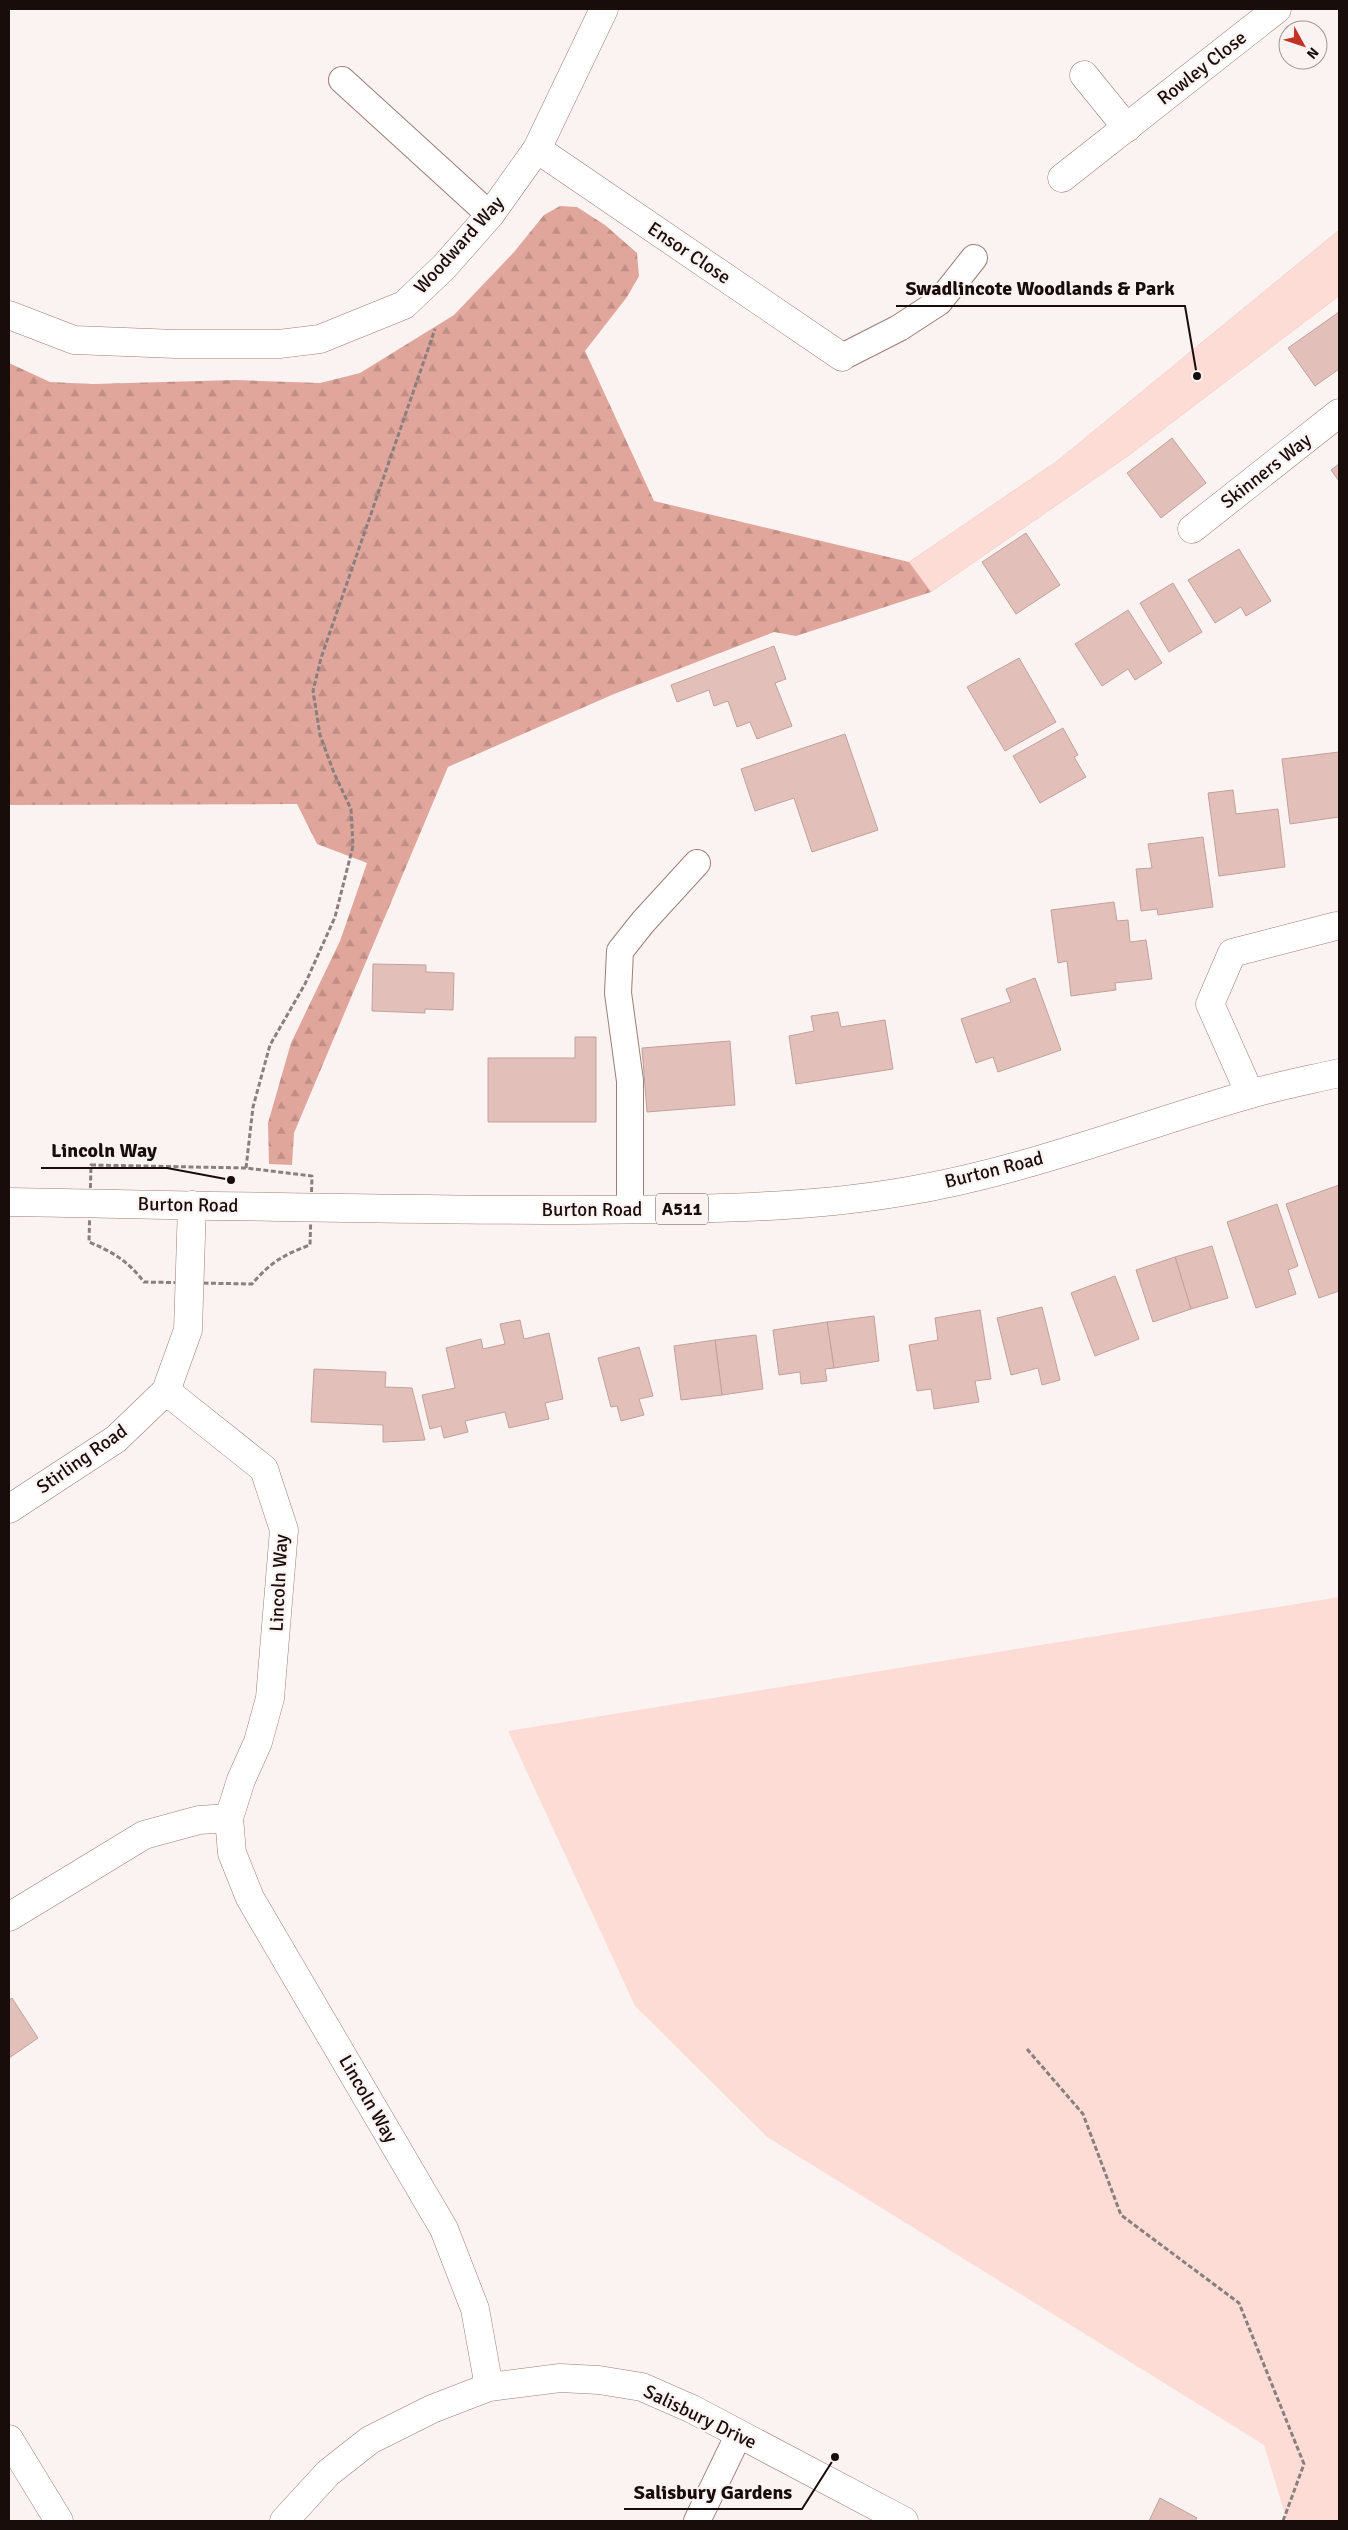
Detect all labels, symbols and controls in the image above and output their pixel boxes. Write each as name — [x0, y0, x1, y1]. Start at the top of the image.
north arrow — [1278, 20, 1328, 70]
street label: Rowley Close — [1153, 26, 1251, 110]
text: N — [1303, 44, 1322, 62]
street label: Woodward Way — [409, 191, 509, 299]
street label: Ensor Close — [643, 216, 735, 290]
callout: Swadlincote Woodlands & Park — [896, 271, 1185, 306]
text: Swadlincote Woodlands & Park — [905, 276, 1175, 301]
street label: Skinners Way — [1216, 428, 1316, 514]
callout: Lincoln Way — [41, 1133, 167, 1168]
text: Lincoln Way — [51, 1138, 157, 1163]
street label: Burton Road — [942, 1146, 1046, 1194]
street label: Burton Road — [137, 1192, 239, 1218]
road number: A511 — [656, 1194, 708, 1224]
street label: Burton Road — [542, 1198, 642, 1222]
street label: Stirling Road — [32, 1419, 132, 1499]
street label: Lincoln Way — [264, 1533, 294, 1632]
street label: Lincoln Way — [333, 2051, 403, 2147]
street label: Salisbury Drive — [640, 2379, 760, 2455]
callout: Salisbury Gardens — [624, 2474, 802, 2509]
text: Salisbury Gardens — [634, 2480, 792, 2505]

